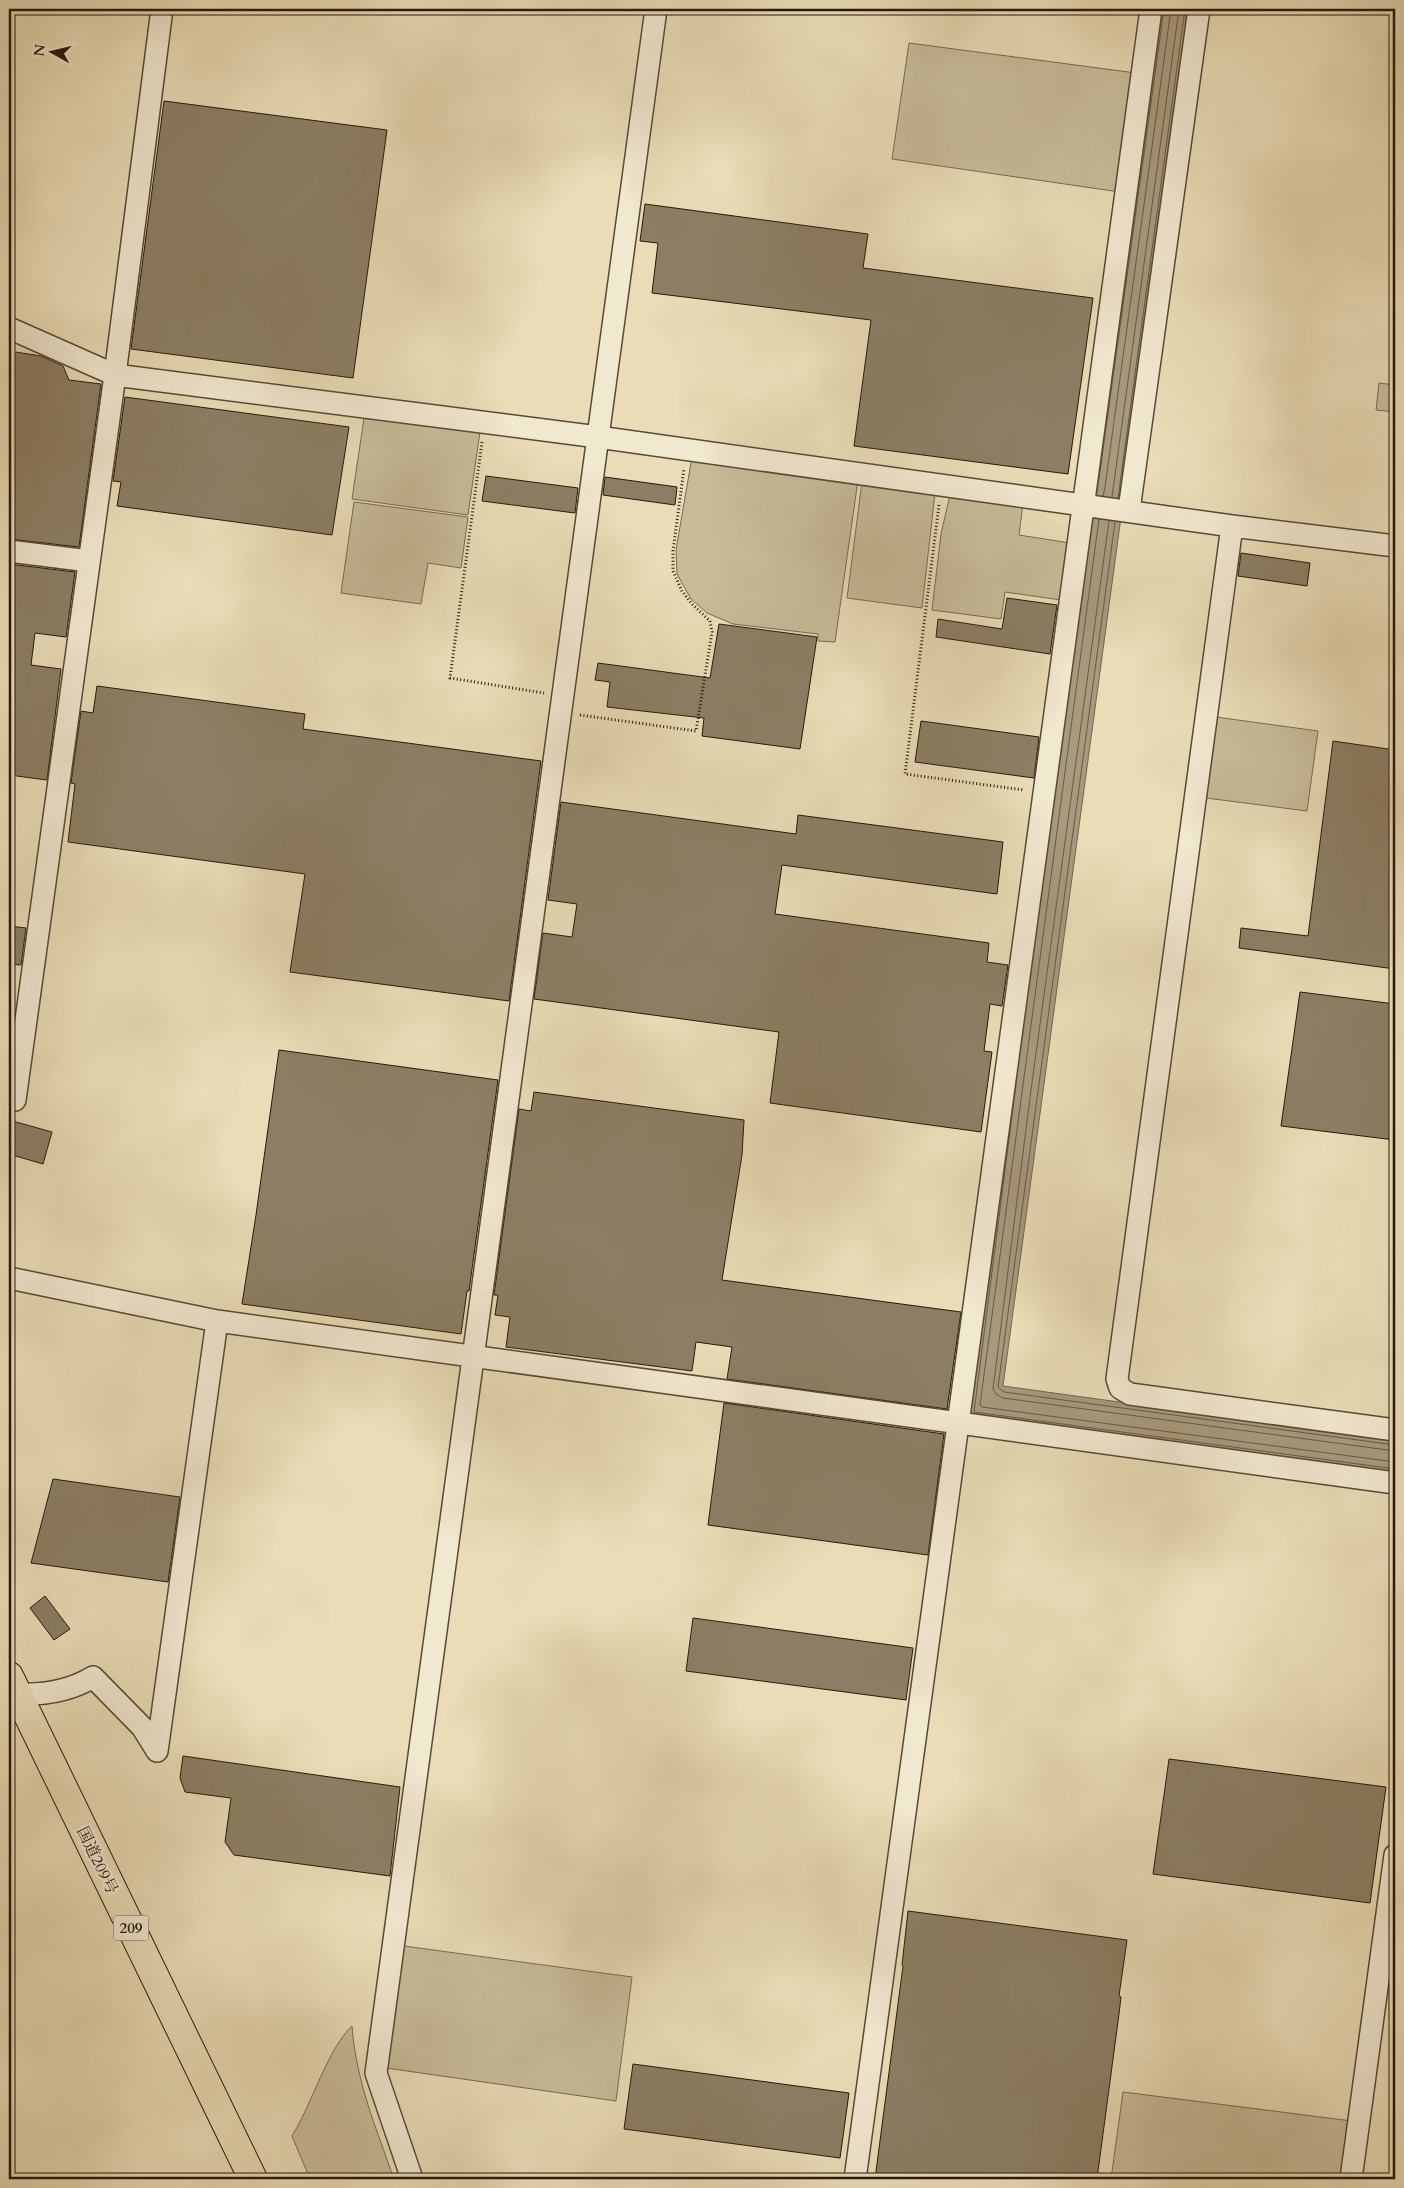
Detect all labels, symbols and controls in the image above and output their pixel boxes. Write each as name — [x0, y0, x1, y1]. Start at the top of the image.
north arrow — [28, 28, 78, 78]
text: N — [29, 43, 50, 58]
street label: 国道209号 — [71, 1823, 123, 1898]
road number: 209 — [114, 1916, 148, 1940]

